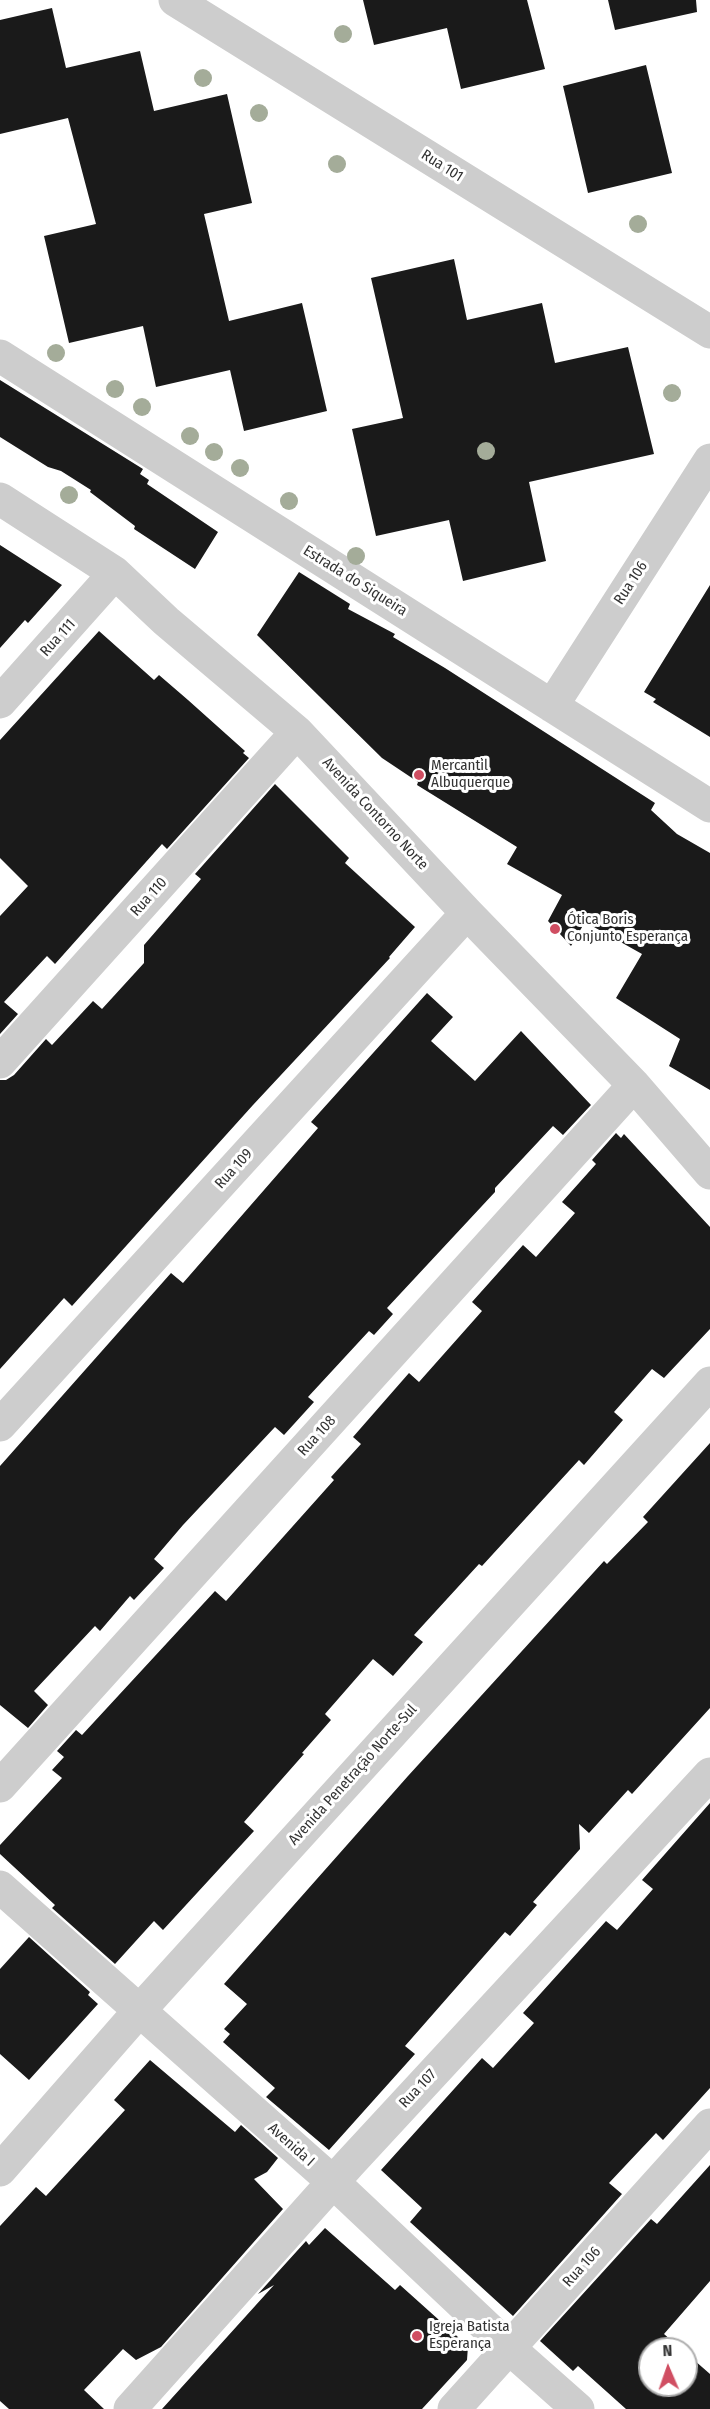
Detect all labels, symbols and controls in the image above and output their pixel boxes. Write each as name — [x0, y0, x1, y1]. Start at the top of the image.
street label: Rua 101 — [418, 146, 466, 186]
street label: Estrada do Siqueira — [300, 542, 410, 620]
street label: Rua 106 — [610, 558, 652, 608]
street label: Rua 111 — [37, 616, 79, 660]
street label: Avenida Contorno Norte — [318, 754, 432, 874]
place label: Mercantil Albuquerque — [431, 757, 510, 792]
marker: Mercantil Albuquerque — [412, 768, 426, 782]
street label: Rua 110 — [127, 874, 171, 920]
place label: Ótica Boris Conjunto Esperança — [567, 911, 688, 946]
marker: Ótica Boris Conjunto Esperança — [548, 922, 562, 936]
street label: Rua 109 — [211, 1145, 257, 1193]
street label: Rua 108 — [294, 1412, 340, 1460]
street label: Avenida Penetração Norte-Sul — [285, 1701, 421, 1849]
street label: Rua 107 — [396, 2066, 440, 2112]
street label: Avenida I — [264, 2119, 318, 2171]
street label: Rua 106 — [559, 2243, 605, 2291]
place label: Igreja Batista Esperança — [429, 2318, 510, 2353]
marker: Igreja Batista Esperança — [410, 2329, 424, 2343]
north arrow — [638, 2337, 698, 2397]
text: N — [662, 2341, 673, 2360]

